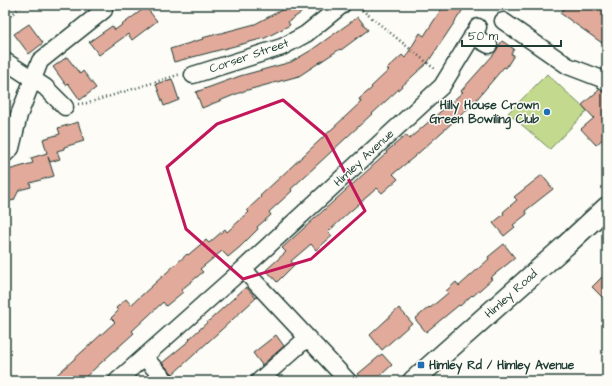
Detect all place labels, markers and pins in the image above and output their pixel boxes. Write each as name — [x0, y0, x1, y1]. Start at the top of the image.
place label: Hilly House Crown Green Bowiling Club — [430, 97, 539, 130]
marker: Hilly House Crown Green Bowiling Club — [542, 107, 552, 117]
place label: Himley Rd / Himley Avenue — [429, 357, 575, 375]
marker: Himley Rd / Himley Avenue — [416, 360, 426, 370]

